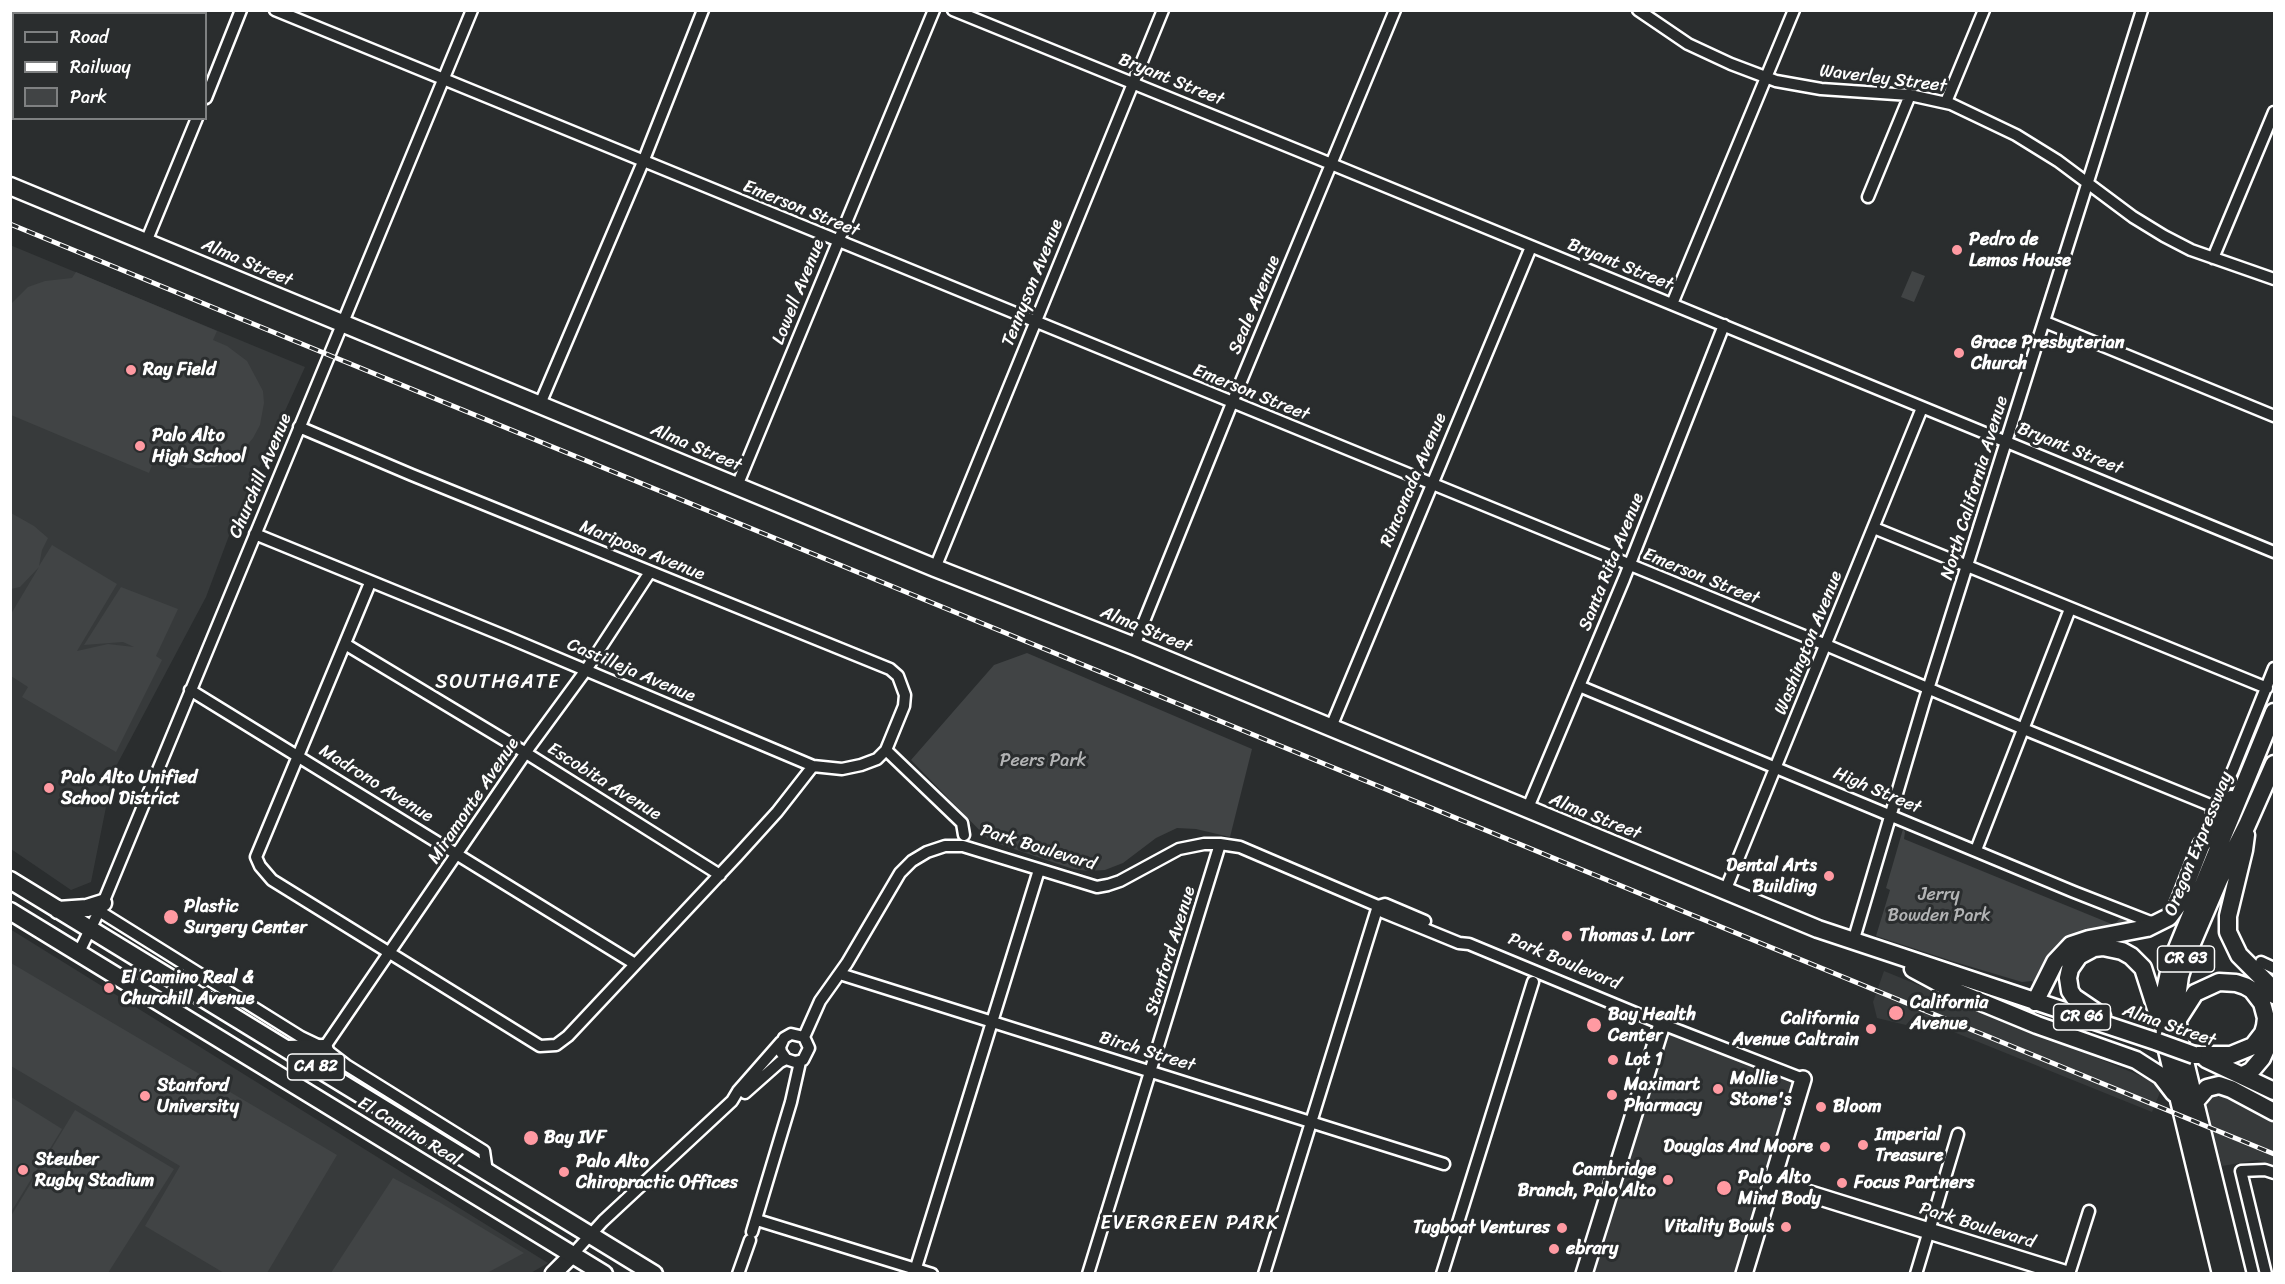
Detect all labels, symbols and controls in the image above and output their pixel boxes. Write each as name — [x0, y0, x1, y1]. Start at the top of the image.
legend — [12, 12, 207, 120]
text: Road — [70, 21, 109, 53]
street label: Bryant Street — [1115, 49, 1227, 111]
text: Railway — [70, 51, 131, 83]
street label: Waverley Street — [1818, 60, 1948, 98]
text: Park — [70, 81, 107, 113]
street label: Emerson Street — [740, 176, 862, 242]
street label: Tennyson Avenue — [998, 216, 1068, 350]
place label: Pedro de Lemos House — [1969, 229, 2071, 272]
street label: Alma Street — [198, 234, 296, 292]
street label: Bryant Street — [1564, 234, 1676, 296]
street label: Lowell Avenue — [768, 236, 830, 348]
marker: Pedro de Lemos House — [1950, 243, 1964, 257]
street label: Seale Avenue — [1224, 252, 1286, 358]
place label: Grace Presbyterian Church — [1971, 332, 2125, 374]
marker: Grace Presbyterian Church — [1952, 346, 1966, 360]
place label: Ray Field — [143, 359, 216, 381]
street label: Emerson Street — [1190, 360, 1312, 426]
marker: Ray Field — [124, 363, 138, 377]
street label: North California Avenue — [1937, 393, 2013, 583]
street label: Churchill Avenue — [225, 410, 297, 542]
street label: Rinconada Avenue — [1376, 410, 1452, 550]
street label: Bryant Street — [2014, 418, 2126, 480]
street label: Alma Street — [647, 419, 745, 477]
place label: Palo Alto High School — [152, 425, 246, 468]
marker: Palo Alto High School — [133, 439, 147, 453]
street label: Santa Rita Avenue — [1575, 490, 1649, 634]
street label: Mariposa Avenue — [576, 516, 708, 586]
street label: Emerson Street — [1640, 544, 1762, 610]
street label: Washington Avenue — [1770, 568, 1848, 718]
street label: Alma Street — [1097, 602, 1195, 658]
street label: Castilleja Avenue — [564, 634, 698, 708]
district label: SOUTHGATE — [436, 671, 560, 695]
street label: Miramonte Avenue — [424, 734, 524, 868]
street label: Escobita Avenue — [543, 738, 665, 826]
street label: Madrono Avenue — [315, 740, 437, 828]
park label: Peers Park — [1000, 750, 1086, 772]
street label: High Street — [1830, 763, 1924, 819]
place label: Palo Alto Unified School District — [61, 767, 197, 810]
street label: Oregon Expressway — [2160, 769, 2238, 919]
marker: Palo Alto Unified School District — [42, 781, 56, 795]
street label: Alma Street — [1546, 789, 1644, 845]
street label: Park Boulevard — [978, 820, 1098, 876]
place label: Dental Arts Building — [1726, 855, 1817, 898]
marker: Dental Arts Building — [1822, 869, 1836, 883]
street label: Stanford Avenue — [1141, 884, 1201, 1018]
park label: Jerry Bowden Park — [1887, 884, 1991, 926]
place label: Plastic Surgery Center — [184, 896, 307, 938]
marker: Plastic Surgery Center — [162, 908, 180, 926]
place label: Thomas J. Lorr — [1579, 925, 1693, 947]
street label: Park Boulevard — [1505, 929, 1623, 995]
marker: Thomas J. Lorr — [1560, 929, 1574, 943]
road number: CR G3 — [2158, 946, 2214, 972]
place label: El Camino Real & Churchill Avenue — [121, 967, 254, 1010]
marker: El Camino Real & Churchill Avenue — [102, 981, 116, 995]
place label: California Avenue — [1910, 992, 1988, 1034]
street label: Alma Street — [2120, 1000, 2218, 1052]
place label: Bay Health Center — [1608, 1004, 1696, 1046]
marker: California Avenue — [1887, 1004, 1905, 1022]
road number: CR G6 — [2054, 1004, 2110, 1030]
place label: California Avenue Caltrain — [1733, 1008, 1859, 1050]
marker: Bay Health Center — [1585, 1016, 1603, 1034]
marker: California Avenue Caltrain — [1864, 1022, 1878, 1036]
street label: Birch Street — [1096, 1027, 1198, 1077]
place label: Lot 1 — [1625, 1049, 1663, 1071]
marker: Lot 1 — [1606, 1053, 1620, 1067]
road number: CA 82 — [288, 1054, 344, 1080]
place label: Mollie Stone's — [1730, 1068, 1791, 1110]
place label: Maximart Pharmacy — [1624, 1074, 1702, 1116]
place label: Stanford University — [157, 1075, 239, 1118]
marker: Mollie Stone's — [1711, 1082, 1725, 1096]
marker: Maximart Pharmacy — [1605, 1088, 1619, 1102]
marker: Stanford University — [138, 1089, 152, 1103]
street label: El Camino Real — [354, 1093, 464, 1171]
place label: Bloom — [1833, 1096, 1882, 1118]
marker: Bloom — [1814, 1100, 1828, 1114]
place label: Imperial Treasure — [1875, 1124, 1944, 1166]
place label: Bay IVF — [544, 1127, 606, 1149]
marker: Bay IVF — [522, 1129, 540, 1147]
place label: Douglas And Moore — [1663, 1136, 1813, 1158]
marker: Imperial Treasure — [1856, 1138, 1870, 1152]
marker: Douglas And Moore — [1818, 1140, 1832, 1154]
place label: Steuber Rugby Stadium — [35, 1149, 154, 1192]
place label: Palo Alto Chiropractic Offices — [576, 1151, 738, 1194]
place label: Cambridge Branch, Palo Alto — [1518, 1159, 1656, 1202]
marker: Steuber Rugby Stadium — [16, 1163, 30, 1177]
marker: Palo Alto Chiropractic Offices — [557, 1165, 571, 1179]
place label: Palo Alto Mind Body — [1738, 1167, 1821, 1210]
place label: Focus Partners — [1854, 1172, 1974, 1194]
marker: Cambridge Branch, Palo Alto — [1661, 1173, 1675, 1187]
marker: Focus Partners — [1835, 1176, 1849, 1190]
marker: Palo Alto Mind Body — [1715, 1179, 1733, 1197]
street label: Park Boulevard — [1917, 1198, 2037, 1254]
district label: EVERGREEN PARK — [1100, 1212, 1280, 1236]
place label: Vitality Bowls — [1665, 1216, 1774, 1238]
place label: Tugboat Ventures — [1413, 1217, 1550, 1239]
marker: Vitality Bowls — [1779, 1220, 1793, 1234]
marker: Tugboat Ventures — [1555, 1221, 1569, 1235]
place label: ebrary — [1566, 1238, 1618, 1260]
marker: ebrary — [1547, 1242, 1561, 1256]

